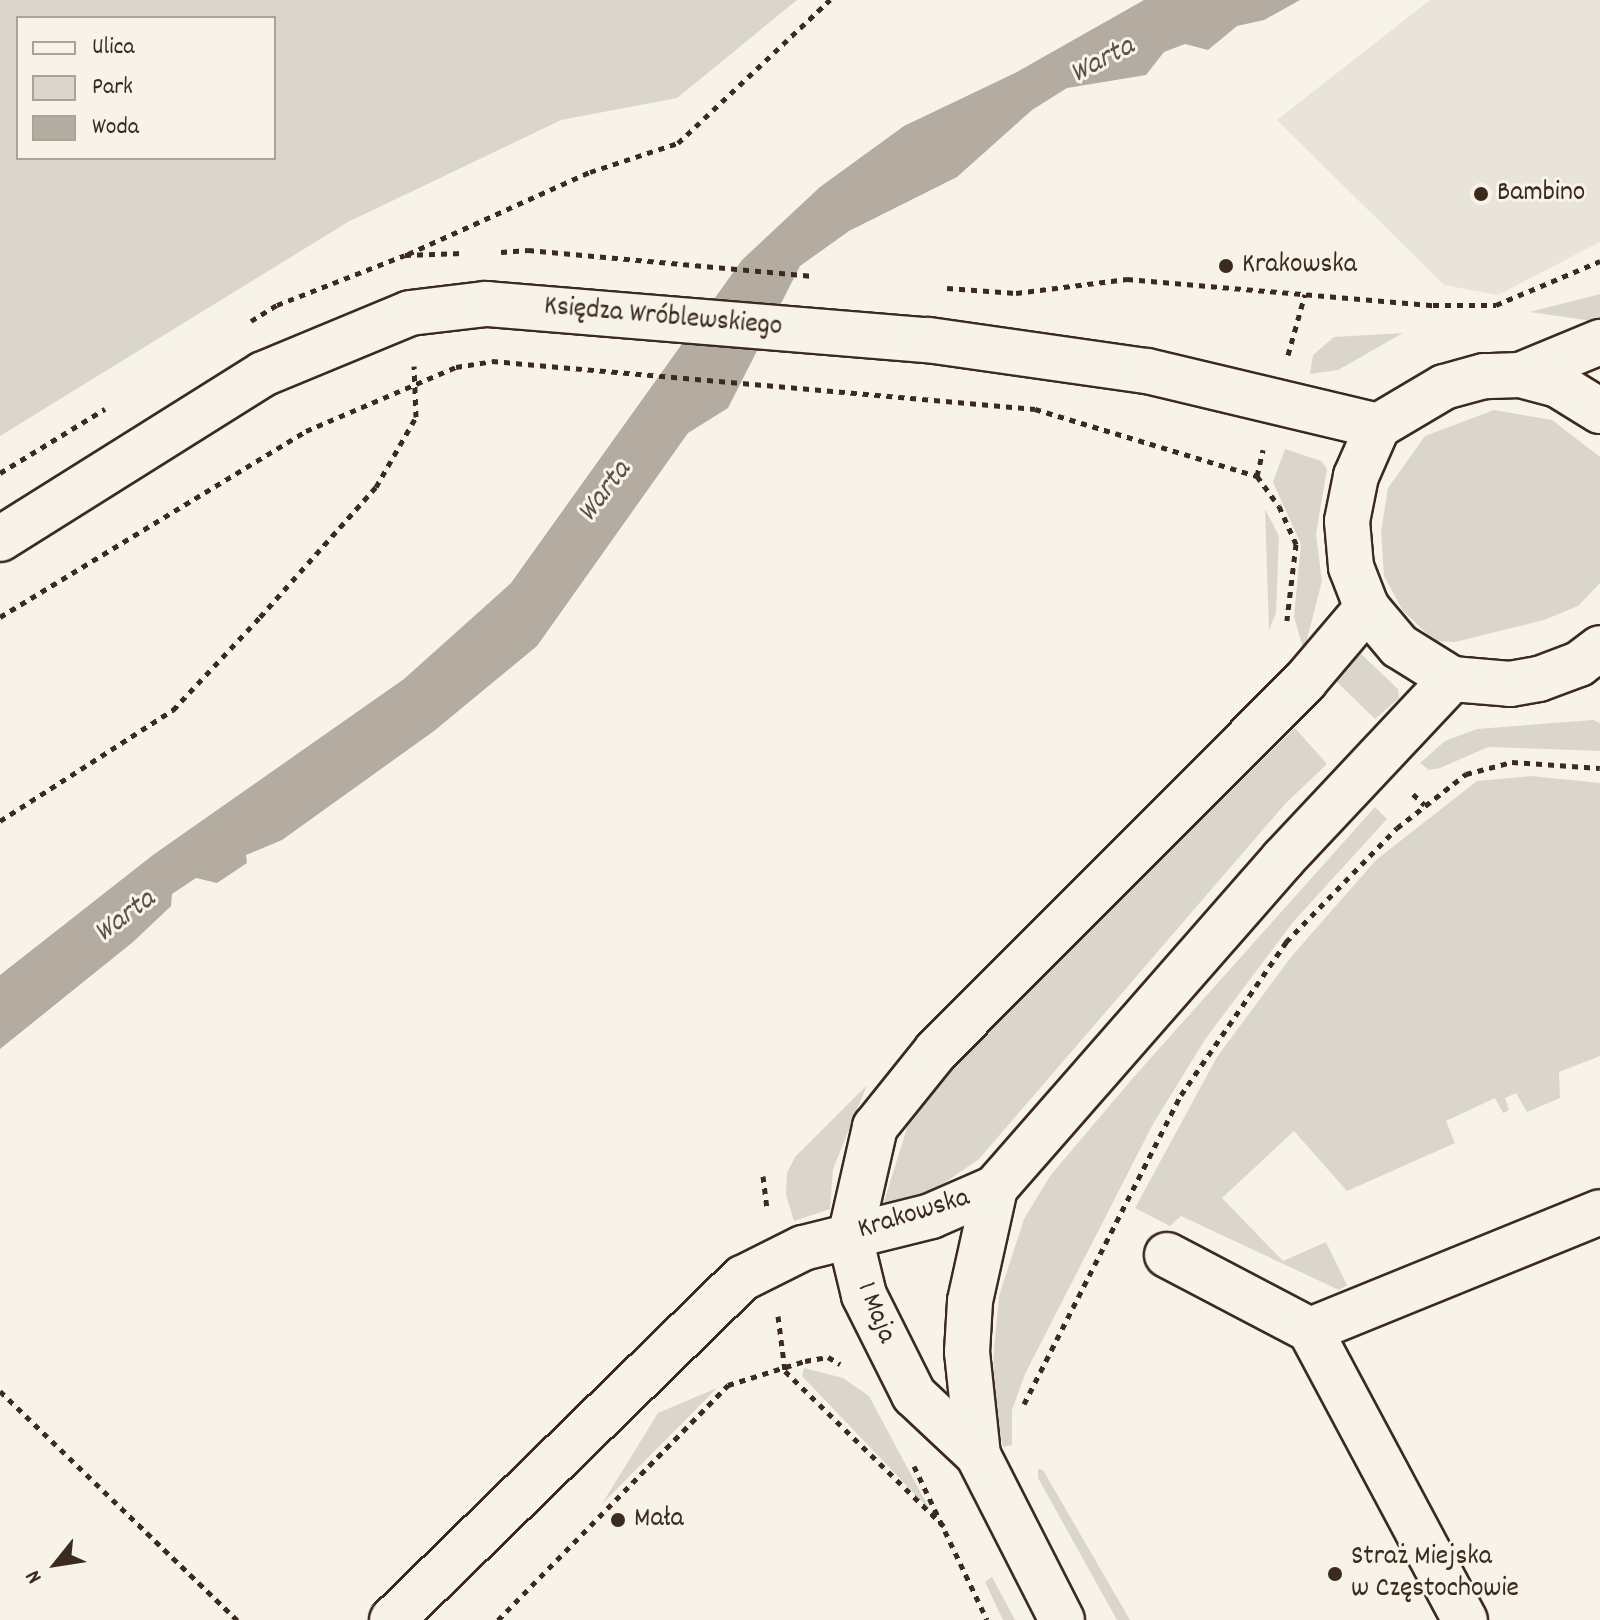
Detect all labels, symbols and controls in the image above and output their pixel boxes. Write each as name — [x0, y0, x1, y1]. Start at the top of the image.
legend — [16, 16, 276, 160]
water label: Warta — [1065, 30, 1141, 94]
text: Ulica — [92, 31, 135, 65]
text: Park — [92, 71, 133, 105]
text: Woda — [92, 111, 139, 145]
place label: Bambino — [1497, 177, 1585, 211]
marker: Bambino — [1472, 185, 1490, 203]
place label: Krakowska — [1242, 249, 1357, 283]
marker: Krakowska — [1217, 257, 1235, 275]
street label: Księdza Wróblewskiego — [543, 291, 783, 345]
water label: Warta — [571, 455, 641, 531]
water label: Warta — [88, 883, 164, 953]
street label: Krakowska — [854, 1182, 974, 1248]
street label: 1 Maja — [848, 1278, 902, 1348]
place label: Mała — [634, 1503, 684, 1537]
marker: Mała — [609, 1511, 627, 1529]
north arrow — [16, 1524, 96, 1604]
place label: Straż Miejska w Częstochowie — [1351, 1541, 1519, 1607]
text: N — [19, 1564, 51, 1589]
marker: Straż Miejska w Częstochowie — [1326, 1565, 1344, 1583]

